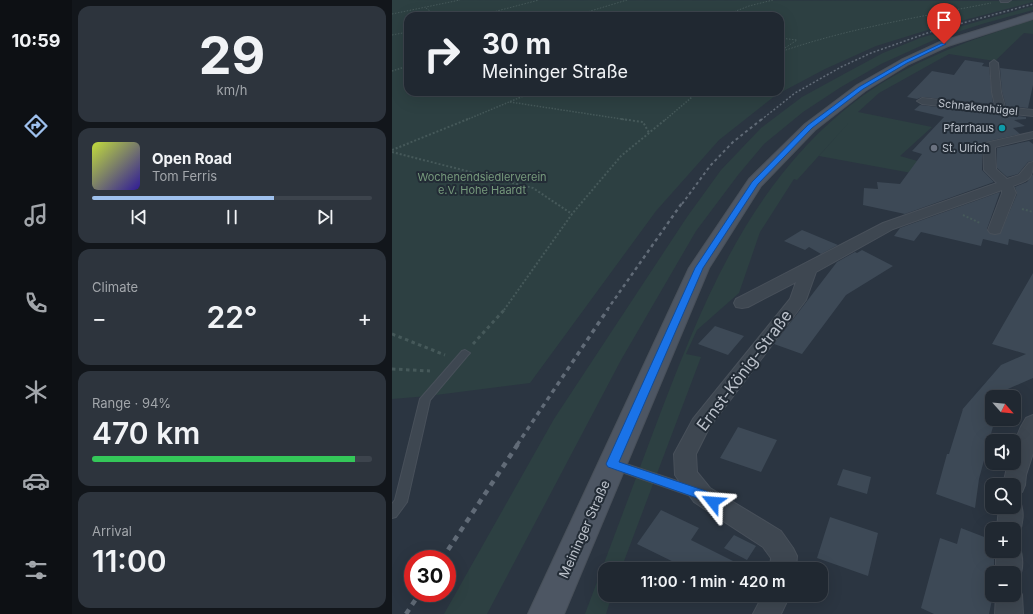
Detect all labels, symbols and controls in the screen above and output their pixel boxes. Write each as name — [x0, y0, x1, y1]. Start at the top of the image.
pin — [927, 3, 961, 44]
icon: arrive — [933, 9, 955, 31]
text: 29 — [199, 24, 265, 87]
text: 30 m — [482, 27, 551, 61]
icon: right — [416, 28, 468, 80]
text: 10:59 — [11, 30, 61, 51]
text: Meininger Straße — [482, 61, 628, 82]
text: km/h — [217, 82, 247, 98]
street label: Schnakenhügel — [937, 96, 1019, 118]
icon: directions — [22, 112, 50, 140]
place label: Pfarrhaus — [943, 121, 994, 135]
marker: Pfarrhaus — [997, 123, 1007, 133]
place label: St. Ulrich — [942, 141, 990, 155]
marker: St. Ulrich — [929, 143, 939, 153]
text: Open Road — [152, 149, 232, 168]
text: Tom Ferris — [152, 168, 217, 184]
park label: Wochenendsiedlerverein e.V. Hohe Haardt — [417, 170, 547, 197]
icon: music — [22, 201, 50, 229]
icon: previous — [128, 206, 150, 228]
icon: pause — [221, 206, 243, 228]
icon: next — [314, 206, 336, 228]
text: Climate — [92, 279, 138, 295]
icon: phone — [22, 289, 50, 317]
text: 22° — [206, 299, 258, 335]
text: − — [92, 305, 107, 331]
text: + — [357, 305, 372, 331]
street label: Ernst-König-Straße — [692, 306, 796, 434]
icon: climate — [22, 378, 50, 406]
north arrow — [985, 390, 1021, 426]
map controls — [985, 390, 1021, 602]
text: Range · 94% — [92, 395, 171, 411]
text: 470 km — [92, 415, 200, 451]
button: sound — [985, 434, 1021, 470]
icon: car — [22, 467, 50, 495]
street label: Meininger Straße — [555, 478, 613, 580]
button: search — [985, 478, 1021, 514]
position arrow — [692, 481, 734, 523]
button: + — [985, 522, 1021, 558]
text: Arrival — [92, 523, 132, 539]
text: 11:00 — [92, 543, 167, 579]
speed limit sign: 30 — [404, 550, 456, 602]
icon: filters — [22, 556, 50, 584]
button: − — [985, 566, 1021, 602]
text: 11:00 · 1 min · 420 m — [640, 572, 786, 591]

